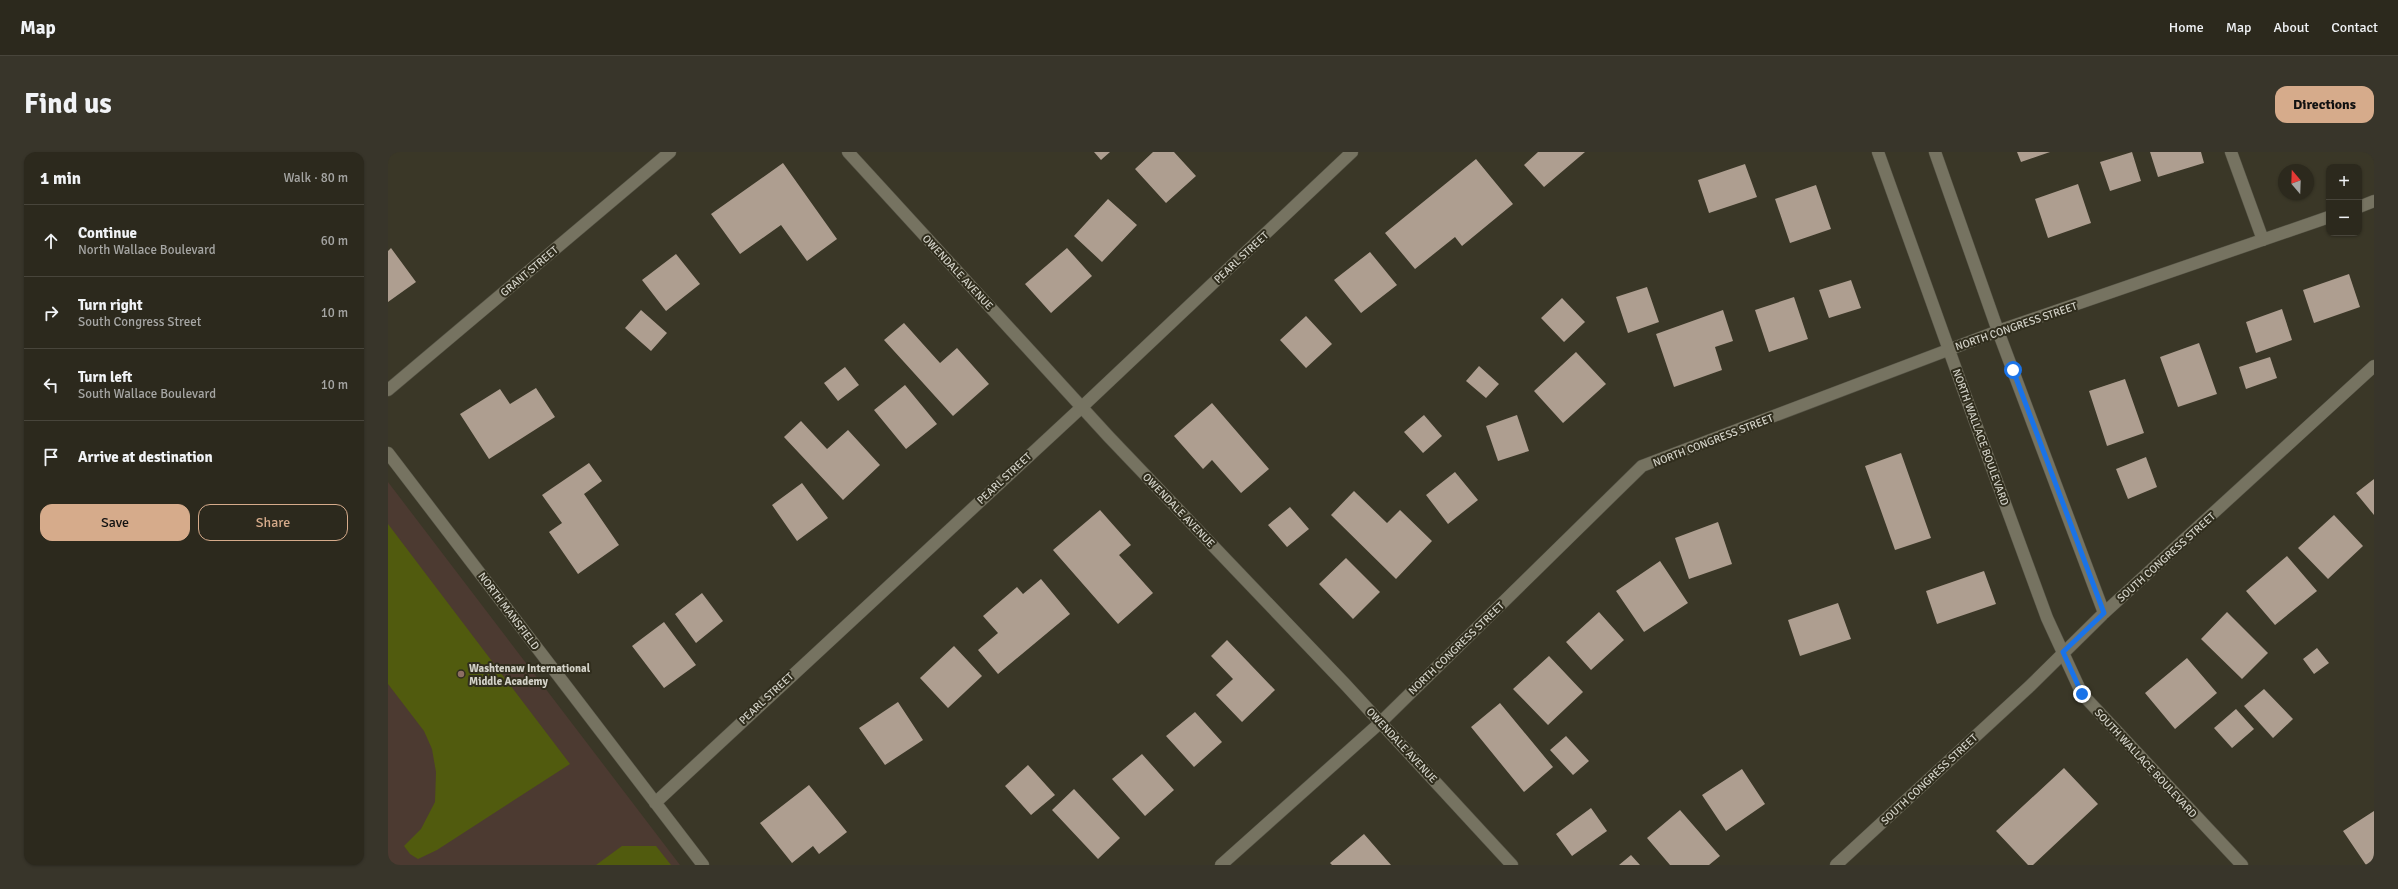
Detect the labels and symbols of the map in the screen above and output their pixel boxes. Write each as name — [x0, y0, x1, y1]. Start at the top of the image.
north arrow — [2278, 164, 2314, 200]
street label: PEARL STREET — [1211, 228, 1272, 286]
street label: OWENDALE AVENUE — [919, 232, 996, 313]
street label: GRANT STREET — [498, 243, 561, 299]
street label: NORTH CONGRESS STREET — [1954, 299, 2079, 353]
route start — [2004, 361, 2022, 379]
street label: NORTH WALLACE BOULEVARD — [1950, 367, 2011, 507]
street label: NORTH CONGRESS STREET — [1651, 411, 1776, 469]
street label: PEARL STREET — [974, 449, 1035, 507]
street label: OWENDALE AVENUE — [1140, 471, 1217, 550]
street label: SOUTH CONGRESS STREET — [2115, 510, 2218, 605]
street label: NORTH MANSFIELD — [475, 570, 542, 653]
street label: NORTH CONGRESS STREET — [1406, 599, 1507, 697]
place label: Washtenaw International Middle Academy — [469, 662, 591, 688]
marker: Washtenaw International Middle Academy — [456, 669, 466, 679]
street label: PEARL STREET — [736, 669, 797, 727]
route end — [2073, 685, 2091, 703]
street label: OWENDALE AVENUE — [1363, 705, 1440, 786]
street label: SOUTH WALLACE BOULEVARD — [2092, 706, 2200, 820]
street label: SOUTH CONGRESS STREET — [1878, 731, 1981, 828]

